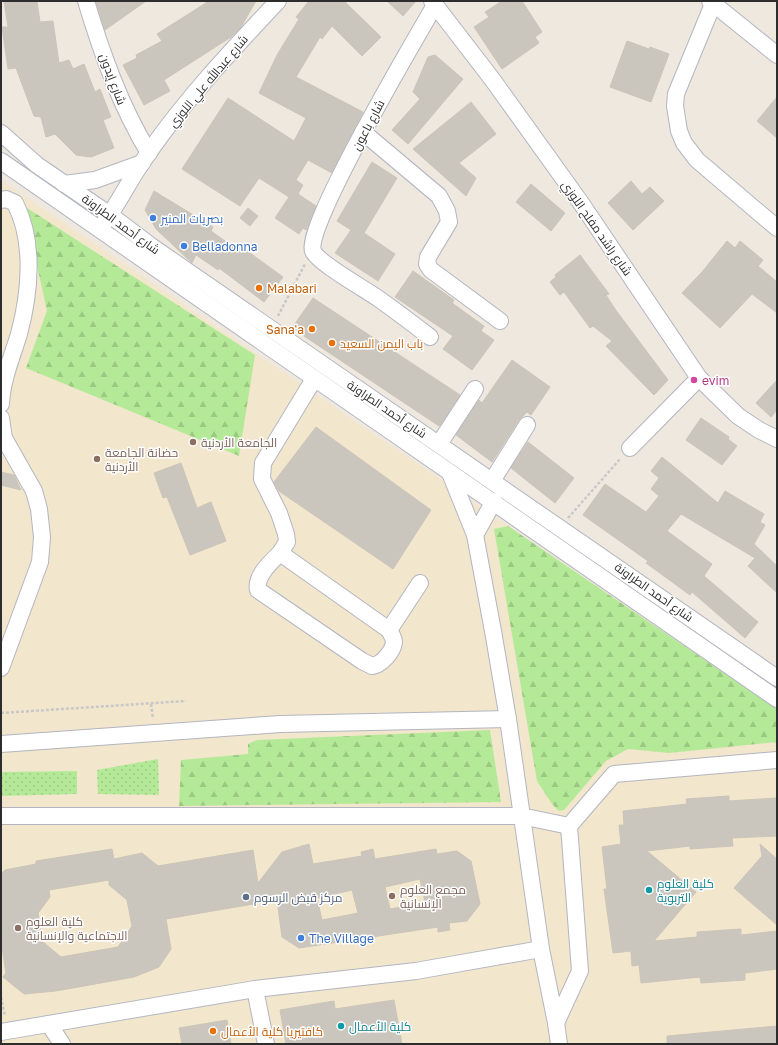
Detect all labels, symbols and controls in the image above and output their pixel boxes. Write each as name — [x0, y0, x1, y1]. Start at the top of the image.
street label: شارع عبدالله علي اللوزي — [165, 32, 253, 132]
street label: شارع إيدون — [95, 51, 130, 107]
street label: شارع باعون — [348, 97, 388, 153]
street label: شارع راشد مفلح اللوزي — [556, 178, 635, 280]
street label: شارع أحمد الطراونة — [79, 191, 163, 258]
place label: بصريات المنير — [160, 211, 223, 226]
marker: بصريات المنير — [148, 213, 158, 223]
place label: Belladonna — [192, 239, 258, 254]
marker: Belladonna — [179, 241, 189, 251]
place label: Malabari — [267, 281, 317, 296]
marker: Malabari — [254, 283, 264, 293]
place label: Sana'a — [266, 322, 304, 337]
marker: Sana'a — [307, 324, 317, 334]
place label: باب اليمن السعيد — [340, 336, 423, 351]
marker: باب اليمن السعيد — [327, 338, 337, 348]
place label: evim — [702, 373, 729, 388]
marker: evim — [689, 375, 699, 385]
street label: شارع أحمد الطراونة — [344, 377, 430, 442]
place label: الجامعة الأردنية — [201, 435, 277, 450]
marker: الجامعة الأردنية — [188, 437, 198, 447]
place label: حضانة الجامعة الأردنية — [105, 445, 178, 474]
marker: حضانة الجامعة الأردنية — [92, 454, 102, 464]
street label: شارع أحمد الطراونة — [611, 559, 696, 626]
place label: كلية العلوم التربوية — [657, 876, 714, 905]
place label: مجمع العلوم الإنسانية — [400, 882, 466, 911]
marker: كلية العلوم التربوية — [644, 885, 654, 895]
place label: مركز قبض الرسوم — [254, 890, 342, 906]
marker: مجمع العلوم الإنسانية — [387, 891, 397, 901]
marker: مركز قبض الرسوم — [241, 892, 251, 902]
place label: كلية العلوم الاجتماعية والإنسانية — [26, 914, 128, 943]
marker: كلية العلوم الاجتماعية والإنسانية — [13, 923, 23, 933]
place label: The Village — [309, 931, 374, 946]
marker: The Village — [296, 933, 306, 943]
place label: كلية الأعمال — [349, 1019, 411, 1034]
marker: كلية الأعمال — [336, 1021, 346, 1031]
place label: كافتيريا كلية الأعمال — [221, 1024, 323, 1039]
marker: كافتيريا كلية الأعمال — [208, 1026, 218, 1036]

